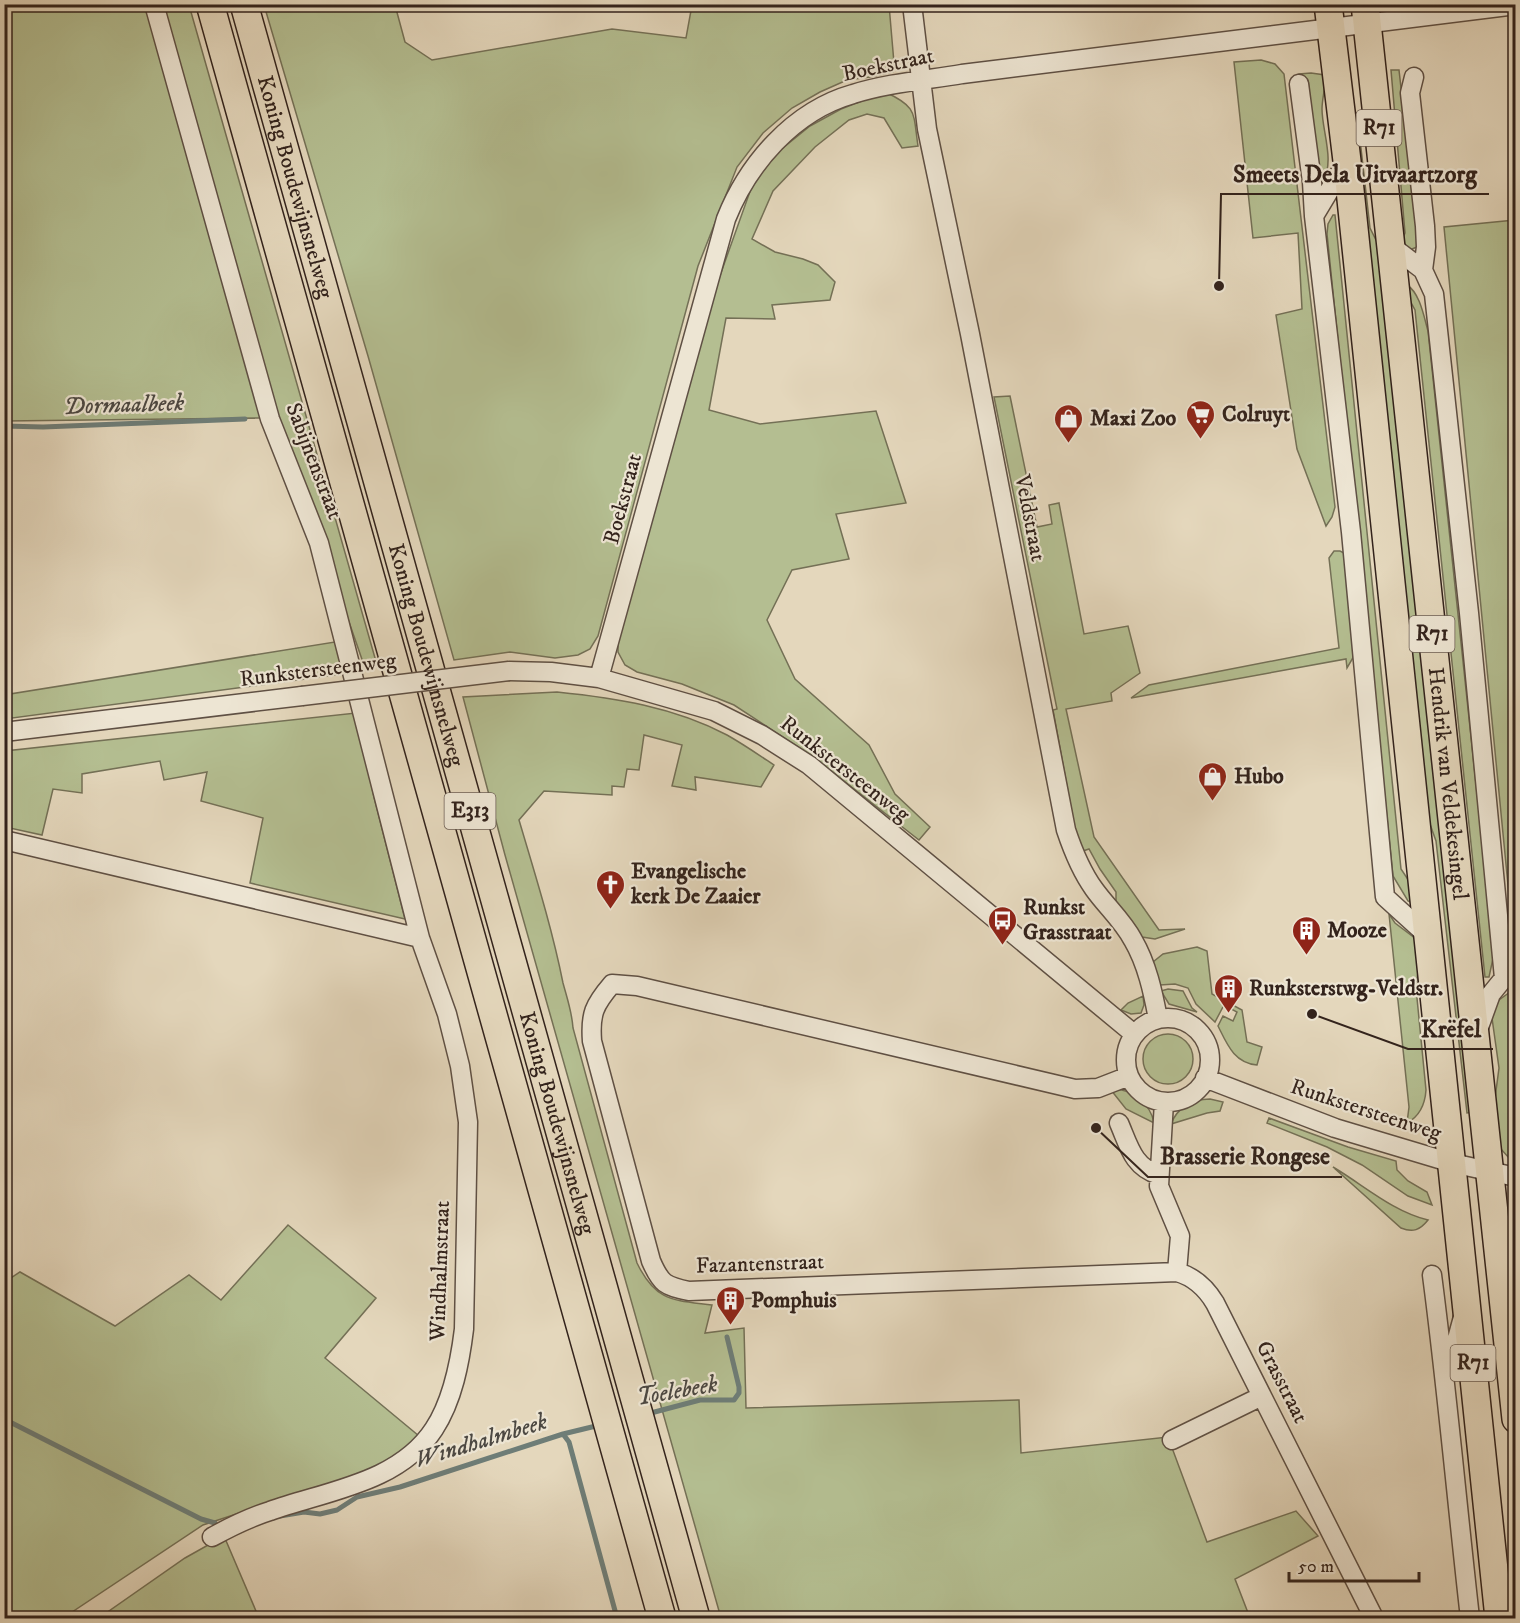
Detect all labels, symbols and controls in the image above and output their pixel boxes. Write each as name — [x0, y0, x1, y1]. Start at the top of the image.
street label: Boekstraat — [840, 42, 936, 88]
street label: Koning Boudewijnsnelweg — [251, 73, 339, 302]
road number: R71 — [1356, 110, 1402, 146]
callout: Smeets Dela Uitvaartzorg — [1221, 152, 1489, 194]
text: Smeets Dela Uitvaartzorg — [1233, 160, 1478, 190]
water label: Dormaalbeek — [63, 388, 185, 422]
supermarket icon: Colruyt — [1185, 398, 1217, 440]
street label: Sabijnenstraat — [279, 399, 349, 523]
place label: Colruyt — [1222, 401, 1290, 428]
shop icon: Maxi Zoo — [1053, 402, 1085, 444]
place label: Maxi Zoo — [1090, 405, 1176, 432]
street label: Boekstraat — [598, 451, 648, 547]
street label: Veldstraat — [1008, 471, 1052, 564]
street label: Koning Boudewijnsnelweg — [382, 541, 470, 770]
road number: R71 — [1410, 616, 1454, 652]
street label: Runkstersteenweg — [238, 647, 398, 693]
street label: Hendrik van Veldekesingel — [1422, 666, 1474, 902]
street label: Runkstersteenweg — [775, 710, 915, 828]
shop icon: Hubo — [1197, 760, 1229, 802]
place label: Hubo — [1234, 763, 1284, 790]
road number: E313 — [444, 793, 496, 829]
place label: Evangelische kerk De Zaaier — [630, 858, 761, 910]
church icon: Evangelische kerk De Zaaier — [594, 868, 626, 910]
place label: Runkst Grasstraat — [1023, 894, 1112, 946]
bus stop icon: Runkst Grasstraat — [986, 904, 1018, 946]
building icon: Mooze — [1290, 914, 1322, 956]
place label: Mooze — [1327, 917, 1387, 944]
building icon: Runksterstwg-Veldstr. — [1212, 972, 1244, 1014]
place label: Runksterstwg-Veldstr. — [1249, 975, 1443, 1002]
callout: Krëfel — [1408, 1007, 1493, 1049]
street label: Koning Boudewijnsnelweg — [513, 1009, 601, 1238]
text: Krëfel — [1421, 1015, 1482, 1045]
street label: Runkstersteenweg — [1287, 1073, 1445, 1147]
callout: Brasserie Rongese — [1148, 1135, 1342, 1177]
text: Brasserie Rongese — [1160, 1142, 1330, 1172]
street label: Windhalmstraat — [424, 1200, 456, 1343]
street label: Fazantenstraat — [695, 1248, 825, 1280]
building icon: Pomphuis — [714, 1284, 746, 1326]
place label: Pomphuis — [751, 1287, 837, 1314]
street label: Grasstraat — [1250, 1336, 1314, 1428]
road number: R71 — [1450, 1345, 1496, 1381]
water label: Toelebeek — [634, 1369, 720, 1413]
water label: Windhalmbeek — [411, 1407, 551, 1475]
scale bar — [1289, 1545, 1420, 1583]
text: 50 m — [1298, 1556, 1334, 1578]

